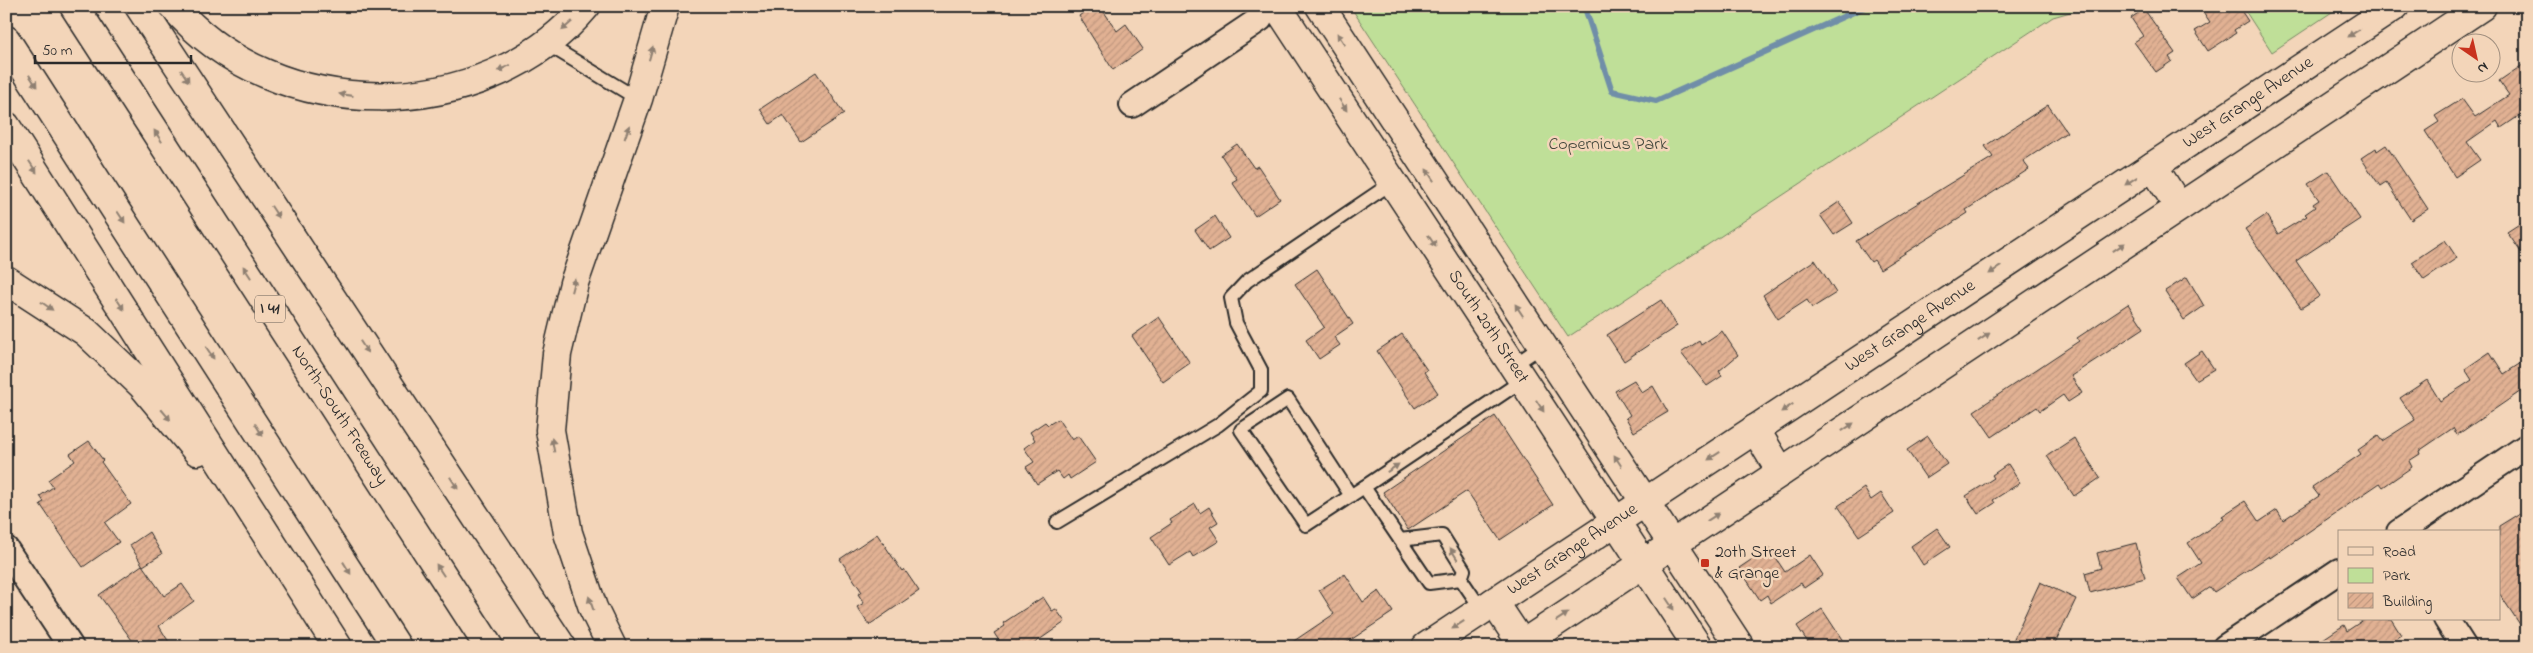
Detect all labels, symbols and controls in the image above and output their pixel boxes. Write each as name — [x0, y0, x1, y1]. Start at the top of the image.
one-way arrow — [562, 20, 574, 32]
one-way arrow — [2347, 28, 2361, 38]
scale bar — [35, 32, 191, 64]
one-way arrow — [1336, 32, 1346, 45]
north arrow — [2450, 32, 2500, 82]
text: 50 m — [42, 40, 73, 62]
one-way arrow — [648, 45, 656, 60]
street label: West Grange Avenue — [2178, 50, 2320, 156]
text: N — [2473, 56, 2492, 79]
one-way arrow — [497, 64, 511, 72]
one-way arrow — [180, 69, 190, 83]
one-way arrow — [28, 74, 38, 88]
one-way arrow — [338, 91, 354, 99]
one-way arrow — [1338, 99, 1348, 112]
one-way arrow — [623, 124, 631, 139]
one-way arrow — [153, 129, 163, 142]
park label: Copernicus Park — [1548, 132, 1668, 158]
one-way arrow — [28, 161, 37, 174]
one-way arrow — [1425, 168, 1435, 181]
one-way arrow — [2124, 176, 2138, 185]
one-way arrow — [270, 205, 279, 218]
one-way arrow — [117, 211, 126, 224]
one-way arrow — [1427, 235, 1437, 248]
one-way arrow — [2113, 242, 2126, 252]
one-way arrow — [242, 265, 251, 279]
street label: South 20th Street — [1441, 265, 1535, 389]
one-way arrow — [1989, 265, 2002, 275]
street label: West Grange Avenue — [1840, 273, 1982, 379]
one-way arrow — [570, 278, 578, 293]
road number: I 41 — [255, 296, 285, 322]
one-way arrow — [115, 298, 125, 311]
one-way arrow — [40, 301, 54, 311]
one-way arrow — [1514, 304, 1524, 317]
one-way arrow — [1977, 332, 1991, 342]
street label: North-South Freeway — [284, 340, 394, 491]
one-way arrow — [359, 341, 369, 354]
one-way arrow — [205, 347, 215, 360]
one-way arrow — [1535, 399, 1545, 413]
one-way arrow — [1780, 403, 1794, 413]
one-way arrow — [161, 408, 172, 421]
one-way arrow — [1842, 422, 1855, 432]
one-way arrow — [255, 424, 264, 437]
one-way arrow — [548, 437, 556, 453]
one-way arrow — [1707, 451, 1721, 461]
one-way arrow — [1613, 454, 1623, 468]
one-way arrow — [1386, 463, 1400, 472]
one-way arrow — [449, 476, 458, 490]
street label: West Grange Avenue — [1502, 497, 1644, 603]
one-way arrow — [1706, 512, 1720, 521]
legend — [2338, 530, 2500, 620]
place label: 20th Street & Grange — [1715, 540, 1796, 588]
text: Road — [2383, 541, 2416, 563]
one-way arrow — [1449, 547, 1458, 560]
marker: 20th Street & Grange — [1699, 557, 1711, 569]
one-way arrow — [342, 561, 351, 574]
one-way arrow — [435, 563, 444, 577]
text: Park — [2383, 565, 2411, 587]
text: Building — [2382, 591, 2432, 614]
one-way arrow — [587, 595, 595, 610]
one-way arrow — [1665, 597, 1675, 611]
one-way arrow — [1555, 612, 1569, 622]
one-way arrow — [1452, 621, 1465, 630]

